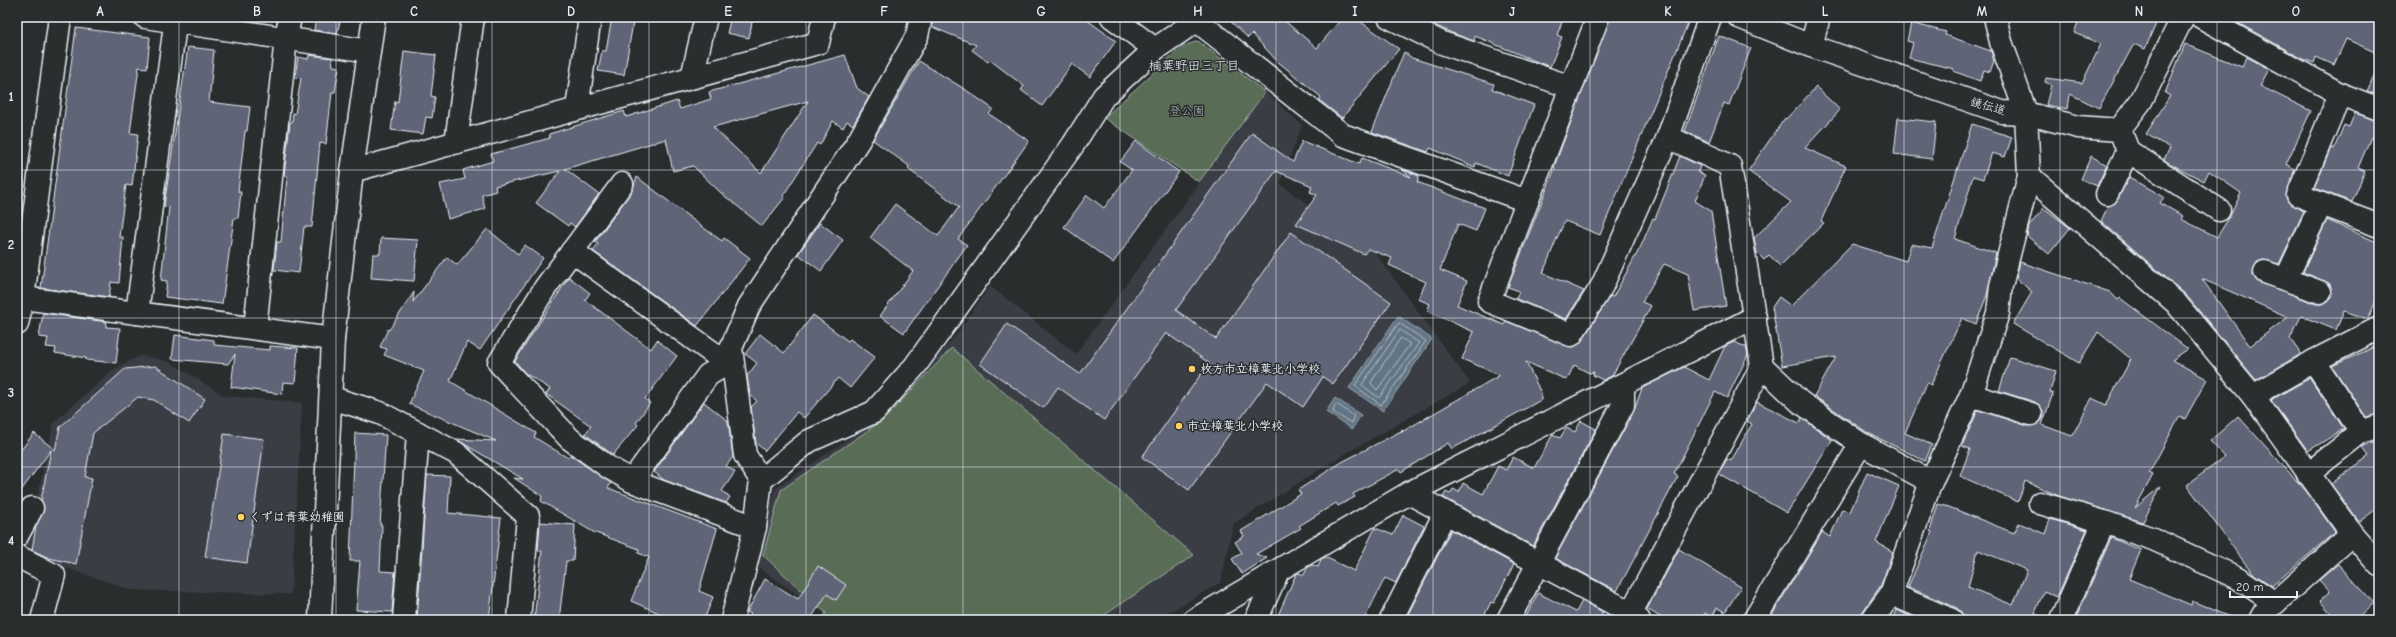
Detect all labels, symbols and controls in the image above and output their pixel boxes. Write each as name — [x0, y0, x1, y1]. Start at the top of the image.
text: A — [96, 4, 104, 19]
text: B — [253, 4, 261, 19]
text: C — [410, 4, 418, 19]
text: D — [567, 4, 575, 19]
text: E — [724, 4, 732, 19]
text: F — [880, 4, 888, 19]
text: G — [1036, 4, 1046, 19]
text: H — [1193, 4, 1203, 19]
text: I — [1352, 4, 1358, 19]
text: J — [1509, 4, 1515, 19]
text: K — [1664, 4, 1672, 19]
text: L — [1822, 4, 1829, 19]
text: M — [1977, 4, 1988, 19]
text: N — [2135, 4, 2143, 19]
text: O — [2292, 4, 2300, 19]
district label: 楠葉野田三丁目 — [1148, 58, 1240, 73]
text: 1 — [8, 89, 14, 104]
street label: 鏡伝道 — [1969, 94, 2007, 118]
park label: 登公園 — [1169, 104, 1205, 118]
text: 2 — [8, 237, 14, 252]
place label: 枚方市立樟葉北小学校 — [1200, 362, 1320, 376]
marker: 枚方市立樟葉北小学校 — [1187, 364, 1197, 374]
text: 3 — [8, 385, 14, 400]
place label: 市立樟葉北小学校 — [1187, 419, 1283, 433]
marker: 市立樟葉北小学校 — [1174, 421, 1184, 431]
place label: くずは青葉幼稚園 — [249, 510, 345, 524]
marker: くずは青葉幼稚園 — [236, 512, 246, 522]
text: 4 — [8, 533, 14, 548]
scale bar — [2230, 573, 2297, 599]
text: 20 m — [2236, 580, 2264, 594]

